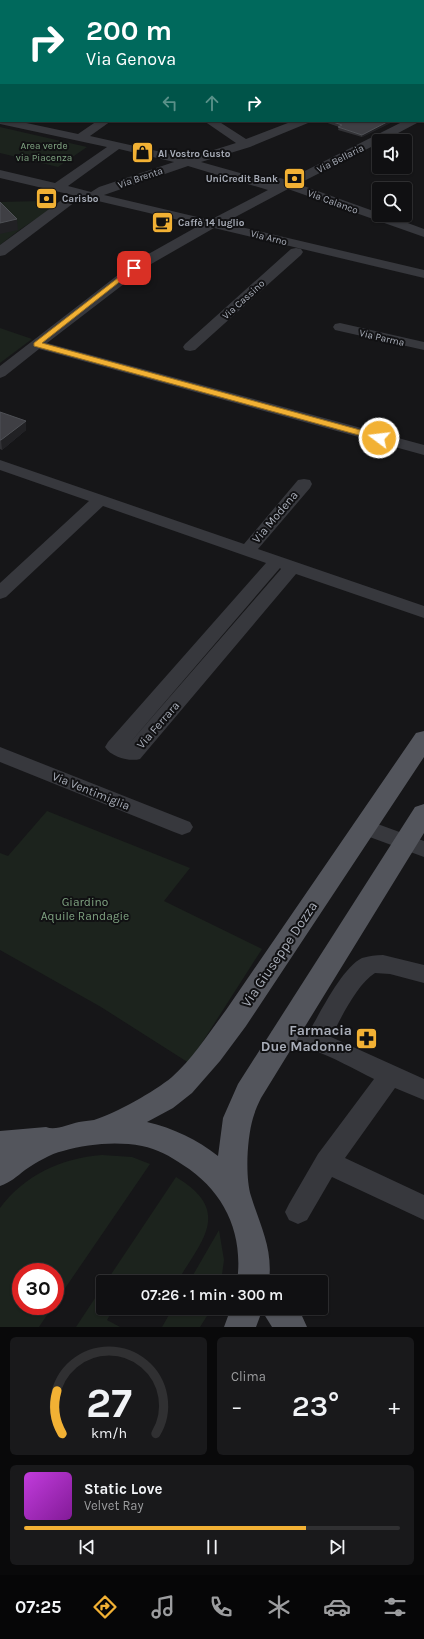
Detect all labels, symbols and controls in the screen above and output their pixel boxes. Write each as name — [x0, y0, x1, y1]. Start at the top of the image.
text: 200 m — [86, 14, 172, 47]
icon: right — [20, 16, 72, 68]
text: Via Genova — [86, 48, 176, 70]
icon: left — [159, 92, 181, 114]
icon: ahead — [201, 92, 223, 114]
icon: right — [243, 92, 265, 114]
map controls — [372, 134, 412, 222]
button: sound — [372, 134, 412, 174]
park label: Area verde via Piacenza — [16, 140, 72, 164]
shop icon: Al Vostro Gusto — [130, 140, 156, 166]
street label: Via Bellaria — [315, 142, 366, 176]
place label: Al Vostro Gusto — [158, 148, 231, 160]
street label: Via Brenta — [116, 165, 164, 191]
bank icon: UniCredit Bank — [281, 165, 307, 191]
place label: UniCredit Bank — [206, 173, 278, 185]
button: search — [372, 182, 412, 222]
bank icon: Carisbo — [33, 185, 59, 211]
street label: Via Calanco — [306, 187, 360, 217]
place label: Carisbo — [62, 193, 99, 205]
cafe icon: Caffè 14 luglio — [149, 209, 175, 235]
place label: Caffè 14 luglio — [178, 217, 245, 229]
street label: Via Arno — [249, 228, 288, 248]
pin — [117, 251, 151, 285]
icon: arrive — [123, 257, 145, 279]
street label: Via Cassino — [220, 278, 267, 322]
street label: Via Parma — [358, 327, 406, 349]
position arrow — [358, 417, 400, 459]
street label: Via Modena — [249, 488, 301, 546]
street label: Via Ferrara — [134, 698, 182, 752]
street label: Via Ventimiglia — [50, 769, 132, 813]
park label: Giardino Aquile Randagie — [41, 895, 129, 923]
street label: Via Giuseppe Dozza — [238, 898, 321, 1010]
place label: Farmacia Due Madonne — [261, 1022, 352, 1055]
pharmacy icon: Farmacia Due Madonne — [354, 1025, 380, 1051]
speed limit sign: 30 — [12, 1263, 64, 1315]
text: 07:26 · 1 min · 300 m — [141, 1286, 283, 1304]
text: Clima — [231, 1369, 266, 1384]
text: 27 — [86, 1379, 131, 1427]
text: 23° — [292, 1388, 339, 1424]
text: − — [231, 1394, 243, 1420]
text: + — [388, 1394, 400, 1420]
text: km/h — [90, 1425, 127, 1442]
text: Static Love — [84, 1480, 162, 1498]
text: Velvet Ray — [84, 1498, 144, 1513]
icon: previous — [76, 1536, 98, 1558]
icon: pause — [201, 1536, 223, 1558]
icon: next — [326, 1536, 348, 1558]
icon: directions — [91, 1593, 119, 1621]
icon: music — [149, 1593, 177, 1621]
icon: phone — [207, 1593, 235, 1621]
icon: climate — [265, 1593, 293, 1621]
icon: car — [323, 1593, 351, 1621]
icon: filters — [381, 1593, 409, 1621]
text: 07:25 — [15, 1596, 62, 1618]

